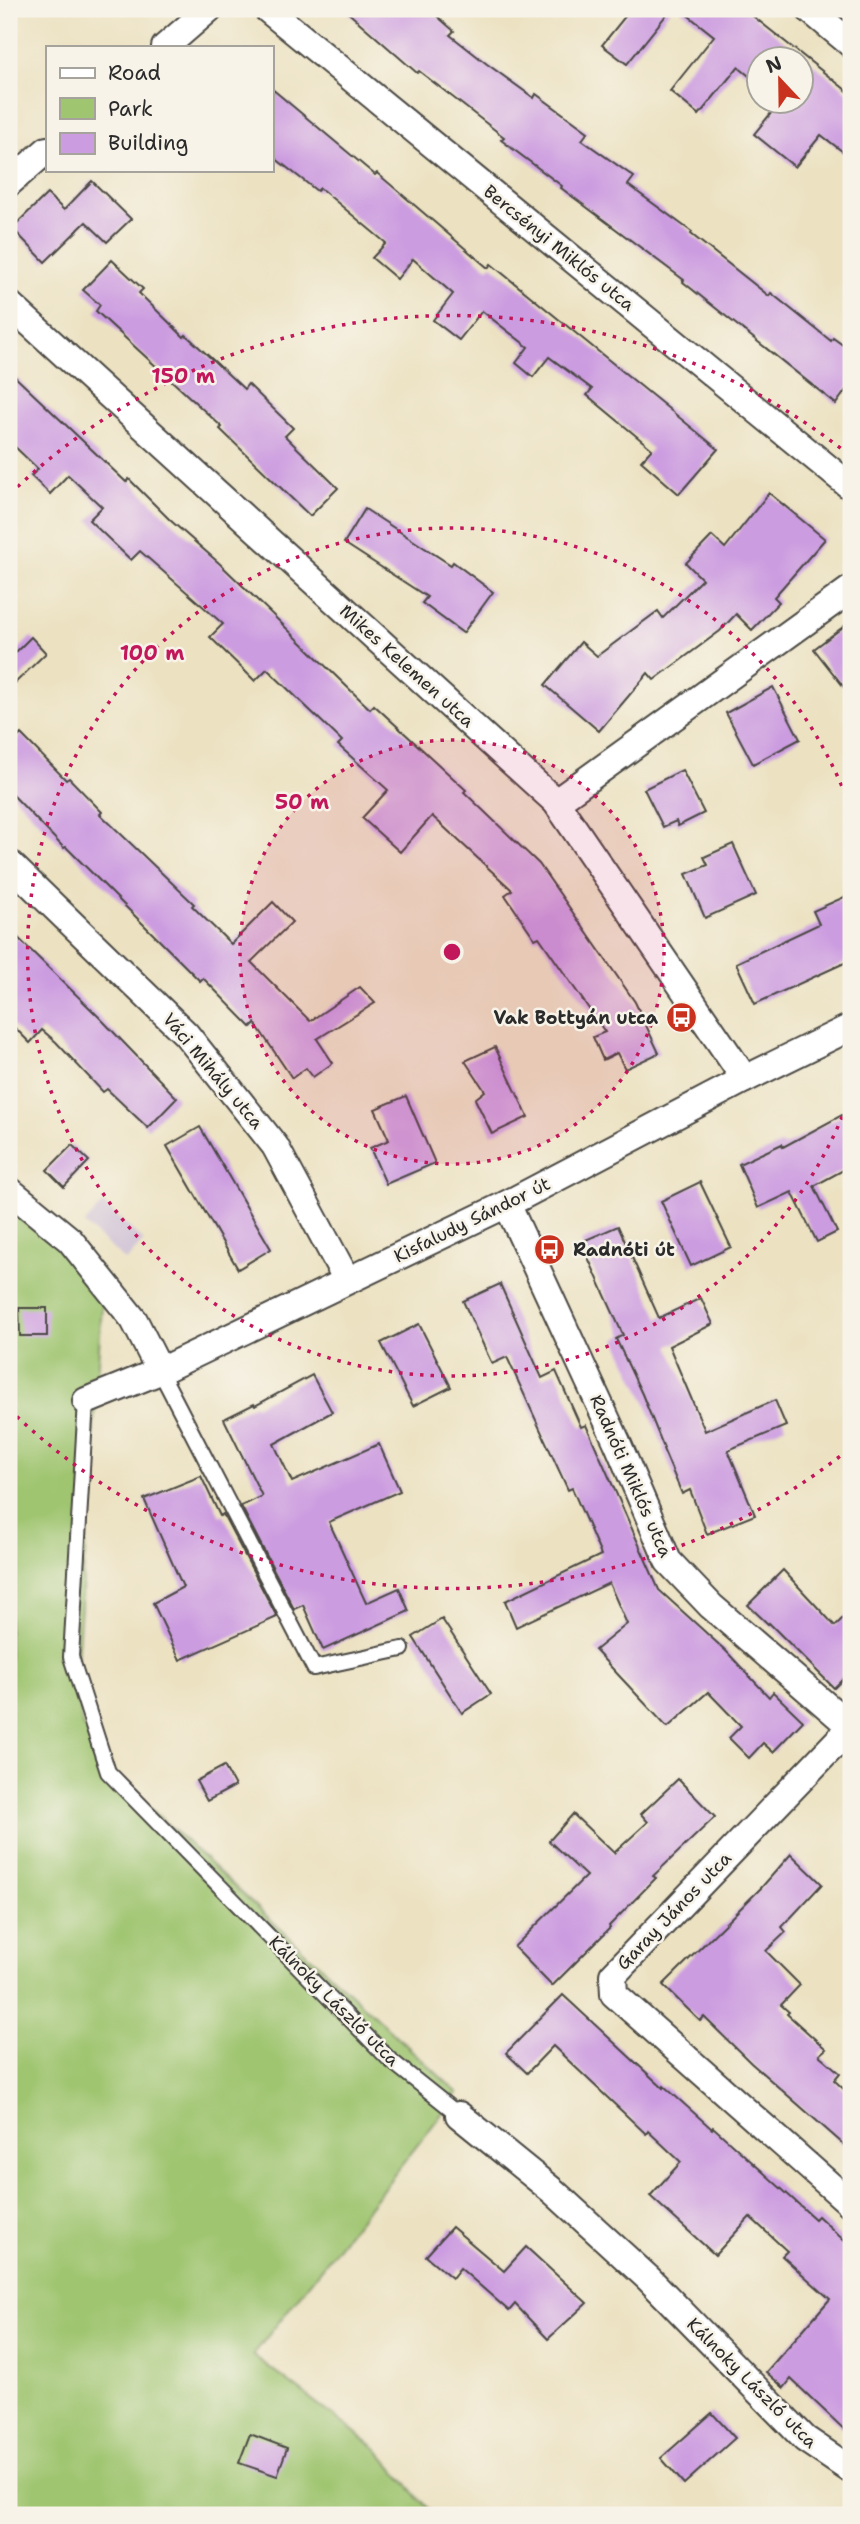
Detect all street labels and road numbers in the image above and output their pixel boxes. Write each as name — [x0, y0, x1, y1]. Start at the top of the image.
street label: Bercsényi Miklós utca — [478, 179, 640, 317]
street label: Mikes Kelemen utca — [335, 599, 479, 733]
street label: Váci Mihály utca — [157, 1008, 269, 1134]
street label: Kisfaludy Sándor út — [390, 1172, 554, 1268]
street label: Radnóti Miklós utca — [584, 1391, 678, 1561]
street label: Garay János utca — [611, 1847, 737, 1975]
street label: Kálnoky László utca — [264, 1931, 404, 2071]
street label: Kálnoky László utca — [682, 2313, 822, 2453]

